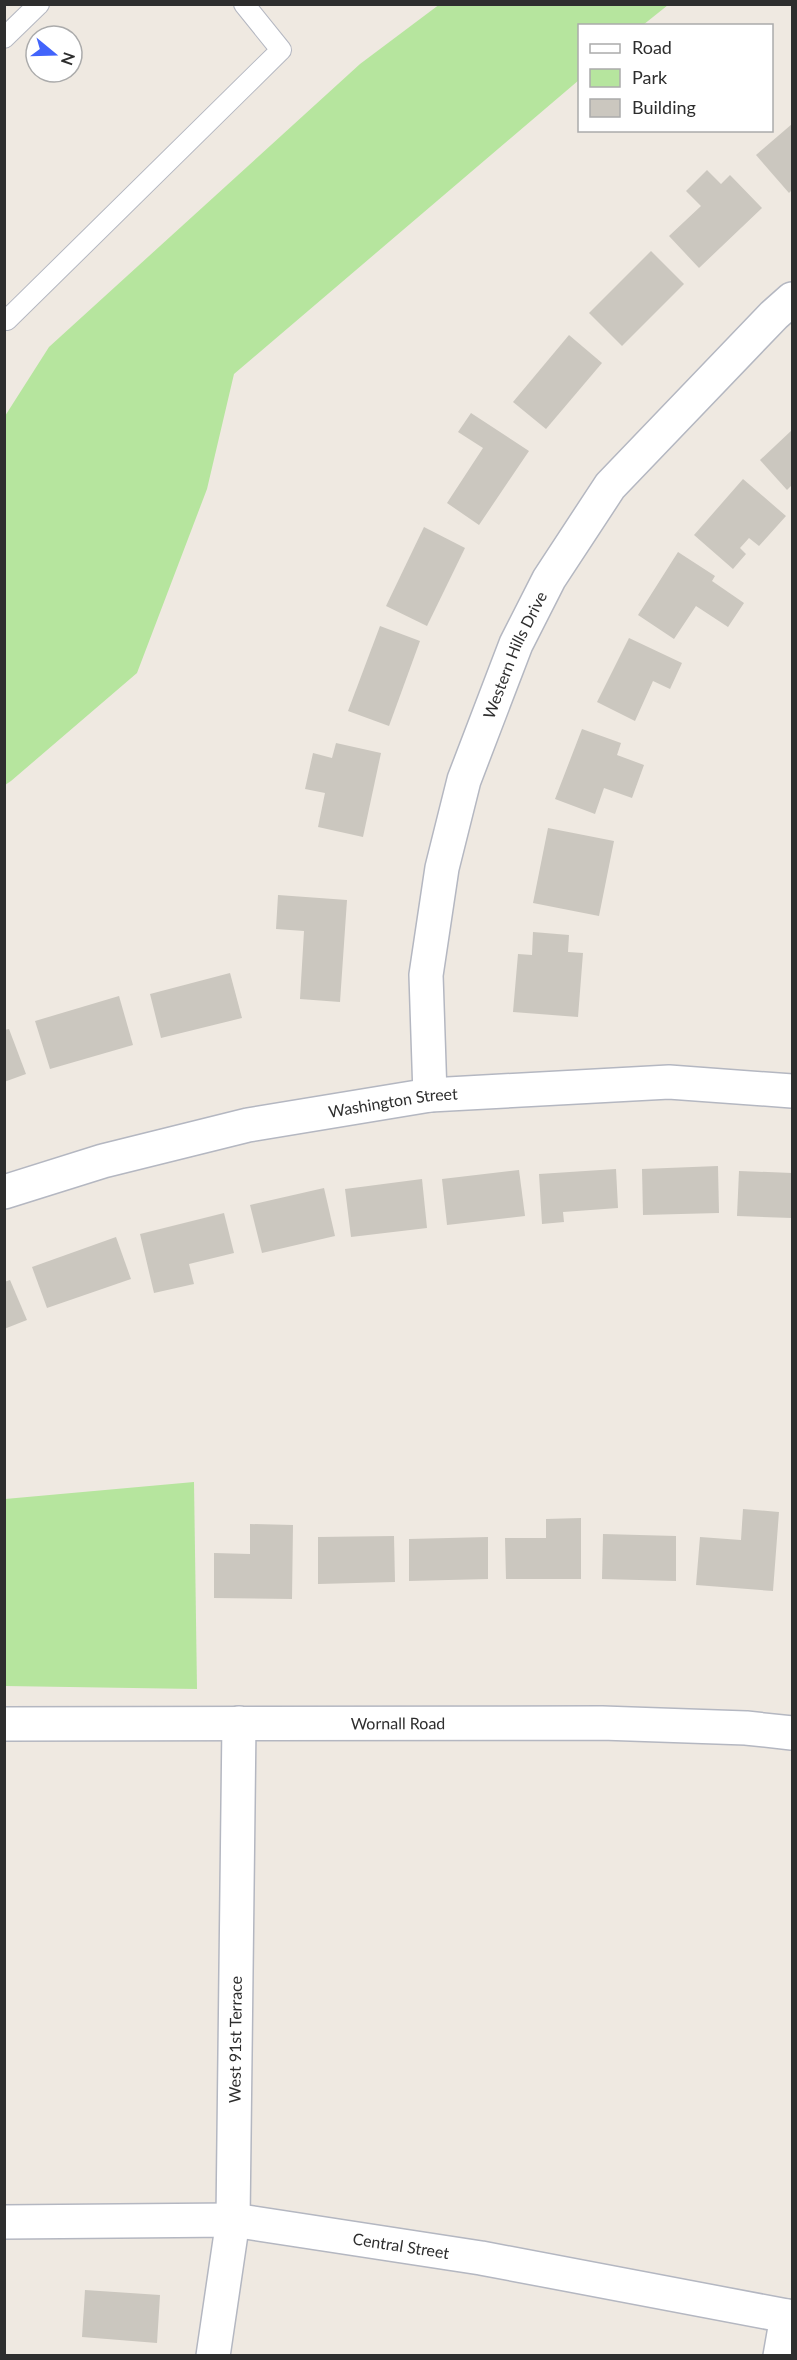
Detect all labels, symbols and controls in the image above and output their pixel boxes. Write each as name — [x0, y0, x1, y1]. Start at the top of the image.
north arrow — [24, 24, 84, 84]
legend — [578, 24, 773, 132]
text: Road — [632, 36, 672, 58]
text: N — [58, 50, 80, 68]
text: Park — [632, 66, 668, 88]
text: Building — [632, 96, 696, 118]
street label: Western Hills Drive — [478, 588, 550, 721]
street label: Washington Street — [327, 1083, 458, 1121]
street label: Wornall Road — [351, 1713, 445, 1732]
street label: West 91st Terrace — [224, 1976, 245, 2103]
street label: Central Street — [352, 2228, 451, 2262]

